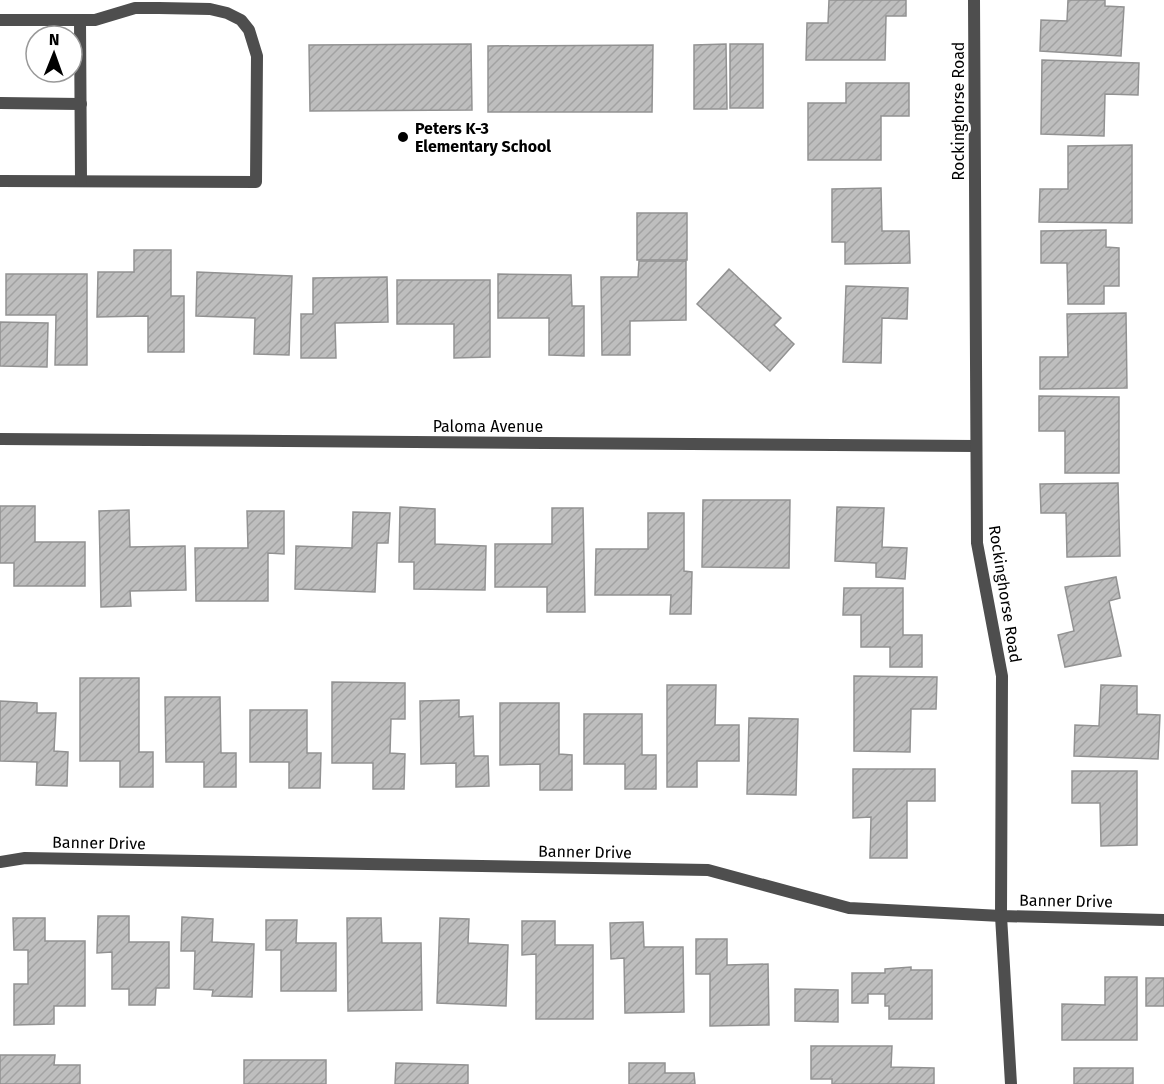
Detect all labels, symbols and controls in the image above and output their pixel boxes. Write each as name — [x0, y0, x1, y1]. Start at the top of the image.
north arrow — [24, 24, 84, 84]
text: N — [49, 30, 60, 49]
street label: Rockinghorse Road — [949, 42, 968, 180]
place label: Peters K-3 Elementary School — [415, 119, 551, 156]
marker: Peters K-3 Elementary School — [396, 130, 410, 144]
street label: Paloma Avenue — [433, 417, 543, 436]
street label: Rockinghorse Road — [985, 524, 1025, 664]
street label: Banner Drive — [52, 833, 146, 853]
street label: Banner Drive — [538, 842, 632, 862]
street label: Banner Drive — [1019, 891, 1113, 911]

